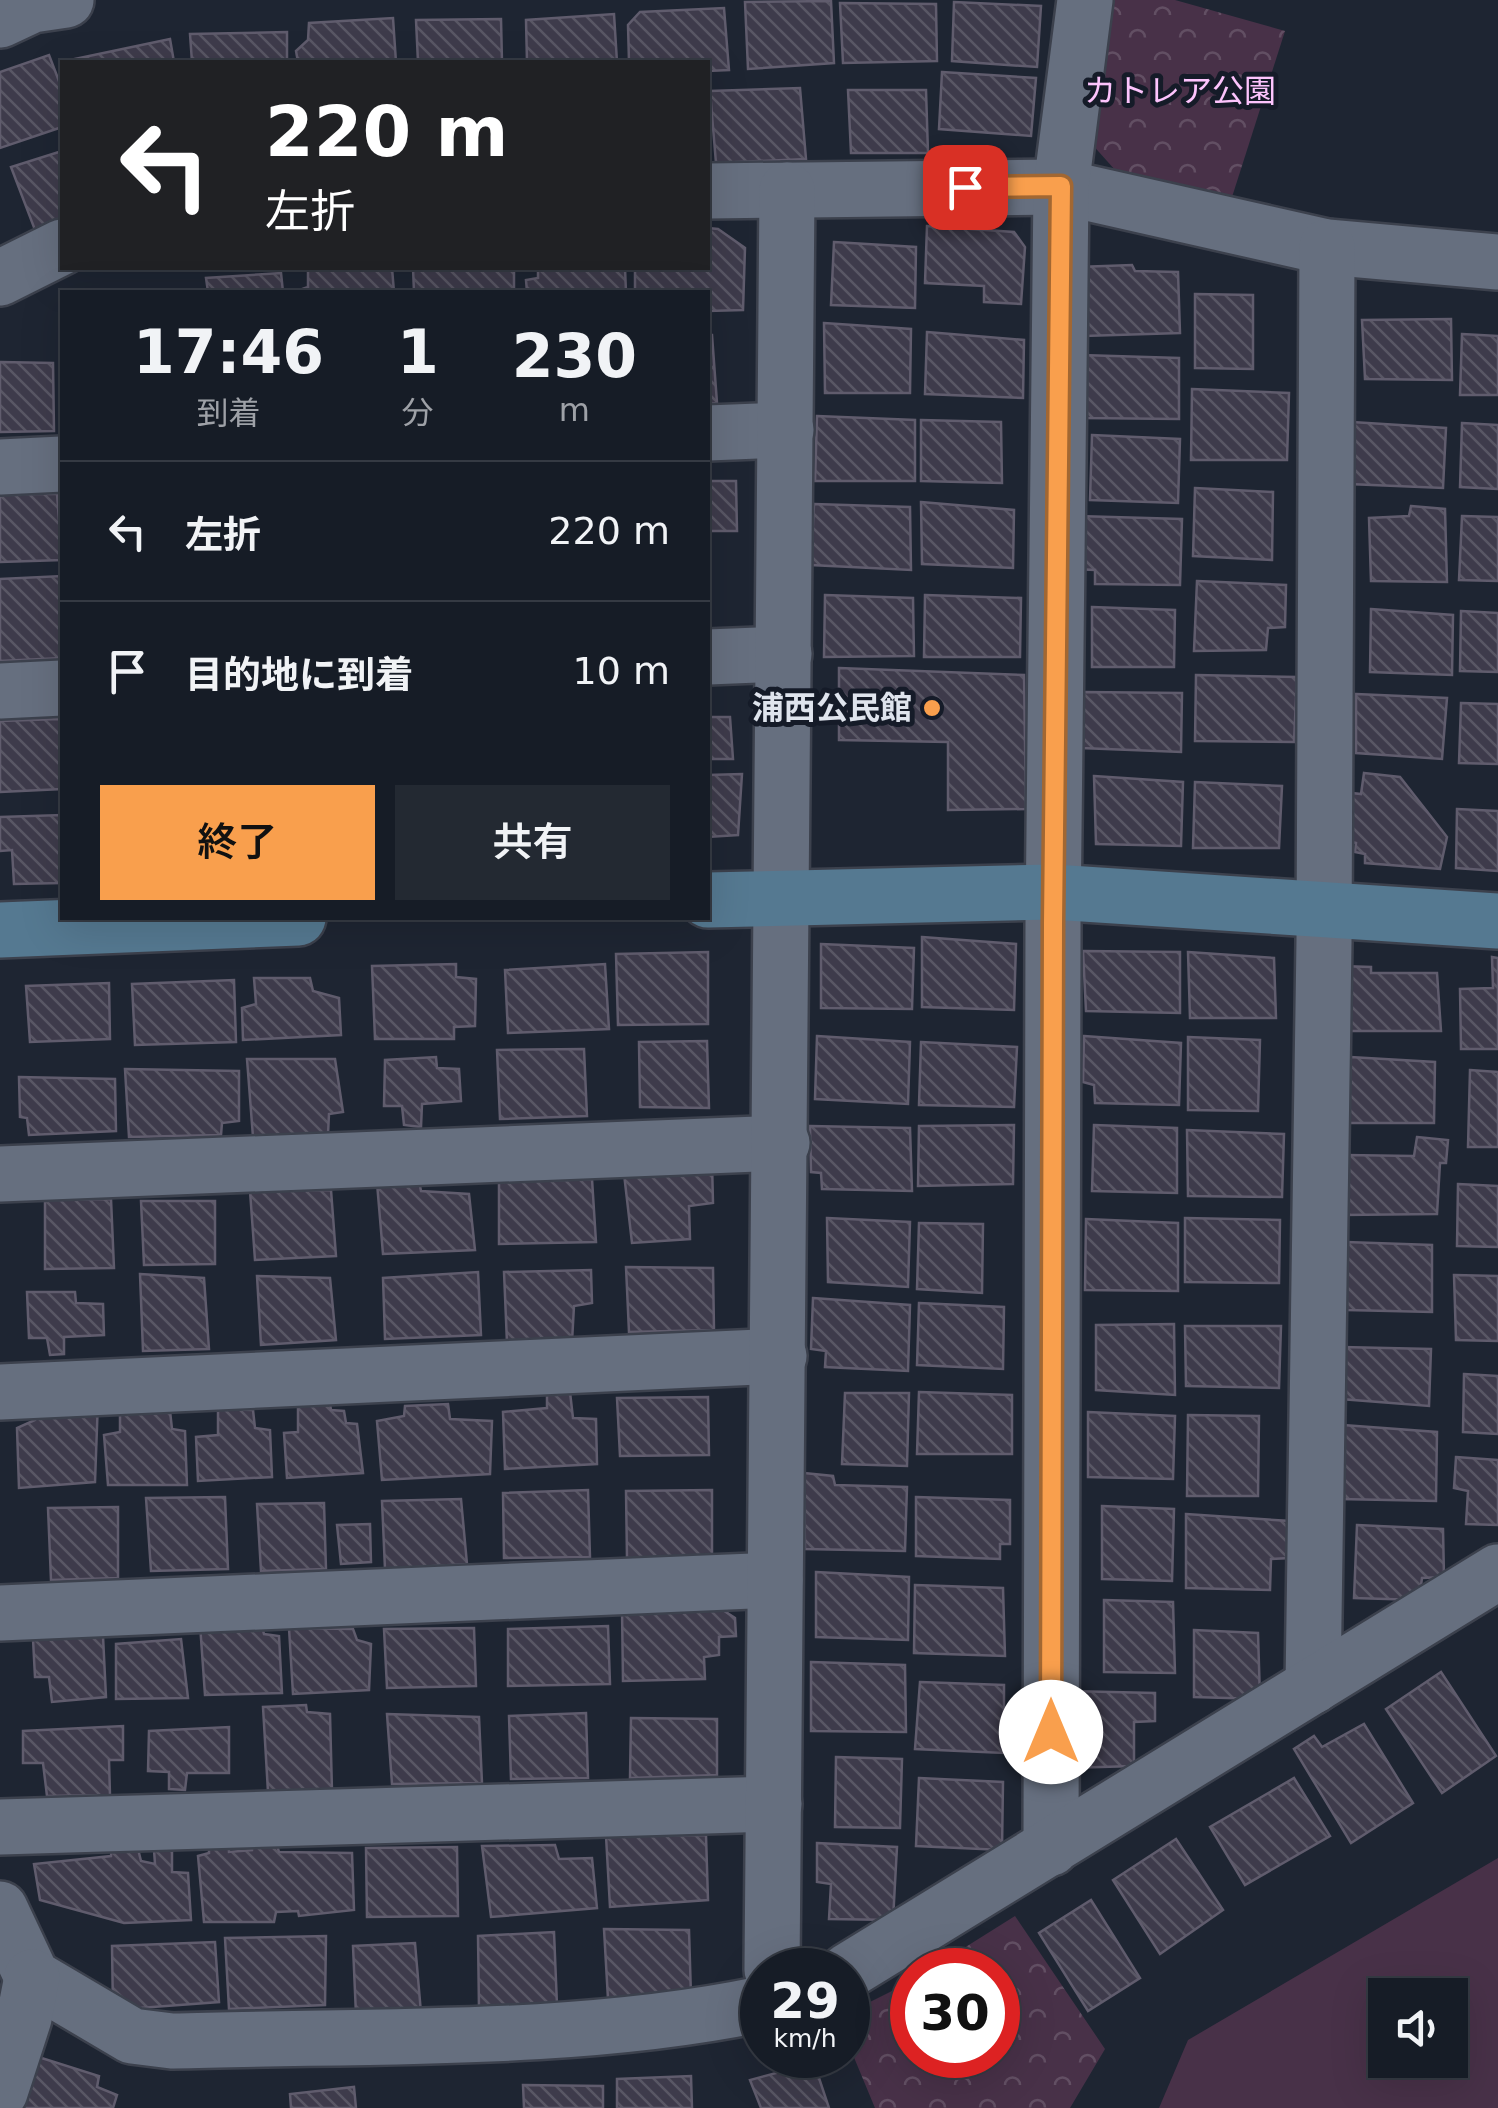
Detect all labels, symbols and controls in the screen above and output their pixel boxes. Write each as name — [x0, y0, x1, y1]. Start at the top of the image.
park label: カトレア公園 — [1084, 72, 1276, 110]
text: 220 m — [265, 91, 508, 173]
icon: left — [100, 100, 230, 230]
pin — [923, 145, 1008, 230]
icon: arrive — [938, 160, 993, 215]
text: 左折 — [265, 185, 355, 238]
text: 17:46 — [133, 317, 324, 387]
text: 1 — [397, 317, 439, 387]
text: 230 — [512, 321, 637, 391]
text: m — [559, 391, 590, 429]
text: 到着 — [196, 394, 261, 432]
text: 分 — [402, 394, 434, 432]
icon: left — [100, 504, 155, 559]
text: 220 m — [548, 509, 670, 553]
text: 左折 — [185, 513, 261, 557]
icon: arrive — [100, 644, 155, 699]
text: 10 m — [573, 649, 670, 693]
text: 目的地に到着 — [185, 653, 413, 697]
place label: 浦西公民館 — [752, 689, 912, 727]
marker: 浦西公民館 — [921, 697, 943, 719]
button: 終了 — [100, 785, 375, 900]
button: 共有 — [395, 785, 670, 900]
position arrow — [999, 1680, 1103, 1784]
speed limit sign: 30 — [890, 1948, 1020, 2078]
text: 29 — [770, 1972, 840, 2030]
map controls — [1368, 1978, 1468, 2078]
button: sound — [1368, 1978, 1468, 2078]
text: km/h — [773, 2024, 837, 2053]

